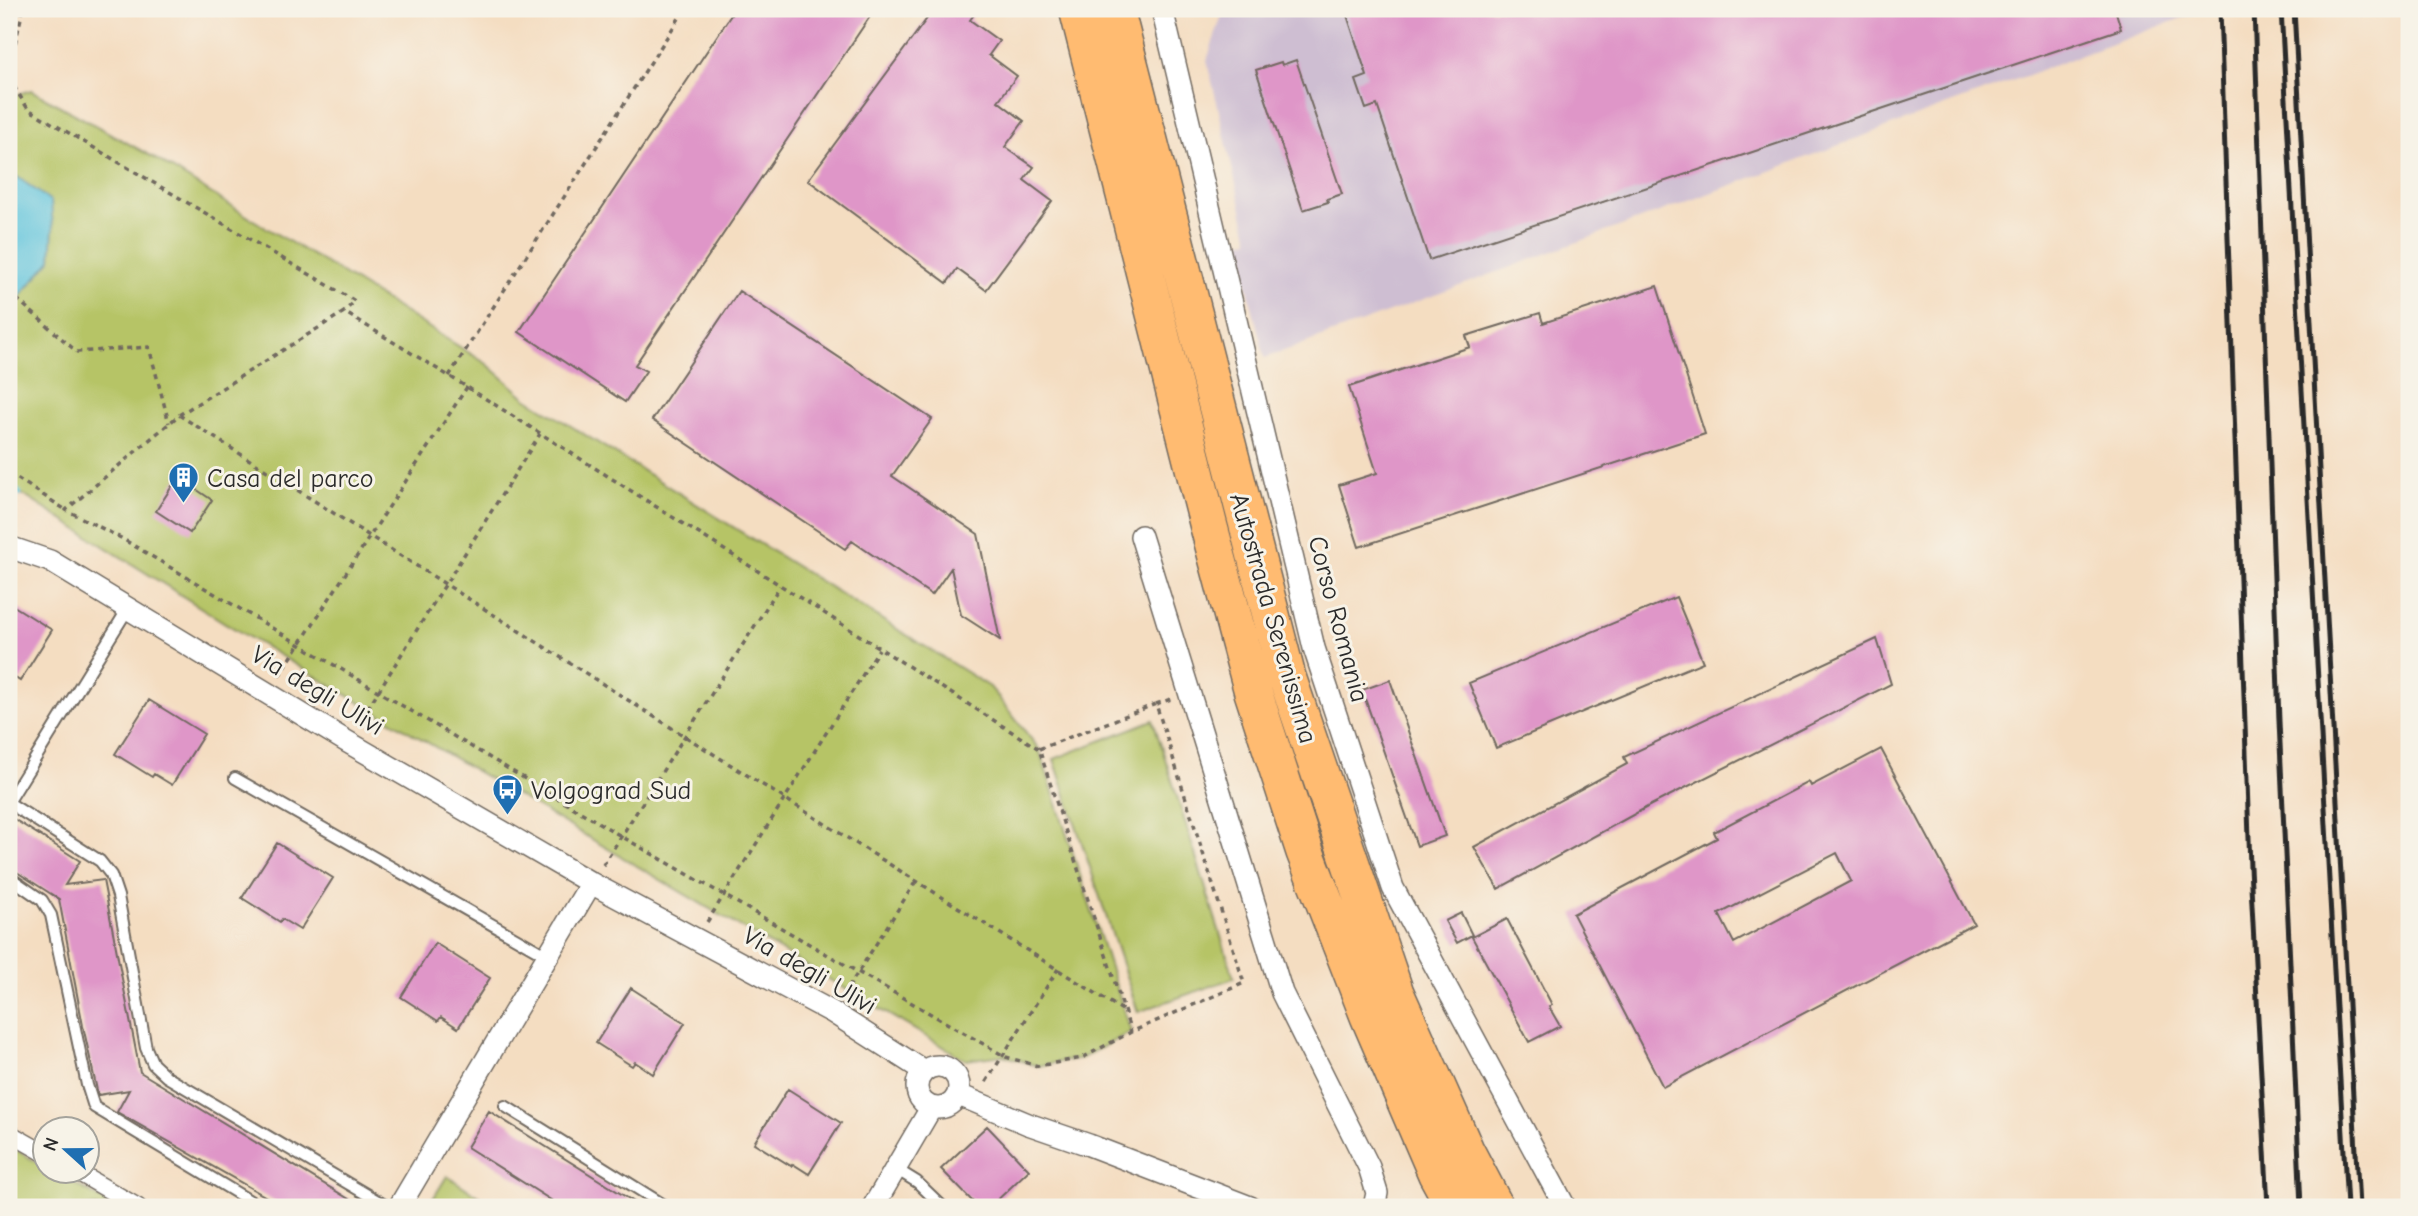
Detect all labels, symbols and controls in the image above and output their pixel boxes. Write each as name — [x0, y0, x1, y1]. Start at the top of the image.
building icon: Casa del parco — [167, 461, 201, 505]
place label: Casa del parco — [207, 464, 373, 494]
street label: Autostrada Serenissima — [1223, 490, 1323, 747]
street label: Corso Romania — [1301, 533, 1375, 706]
street label: Via degli Ulivi — [246, 640, 389, 742]
bus stop icon: Volgograd Sud — [491, 773, 525, 817]
place label: Volgograd Sud — [531, 776, 691, 806]
street label: Via degli Ulivi — [737, 921, 882, 1021]
north arrow — [32, 1114, 102, 1184]
text: N — [39, 1135, 64, 1154]

